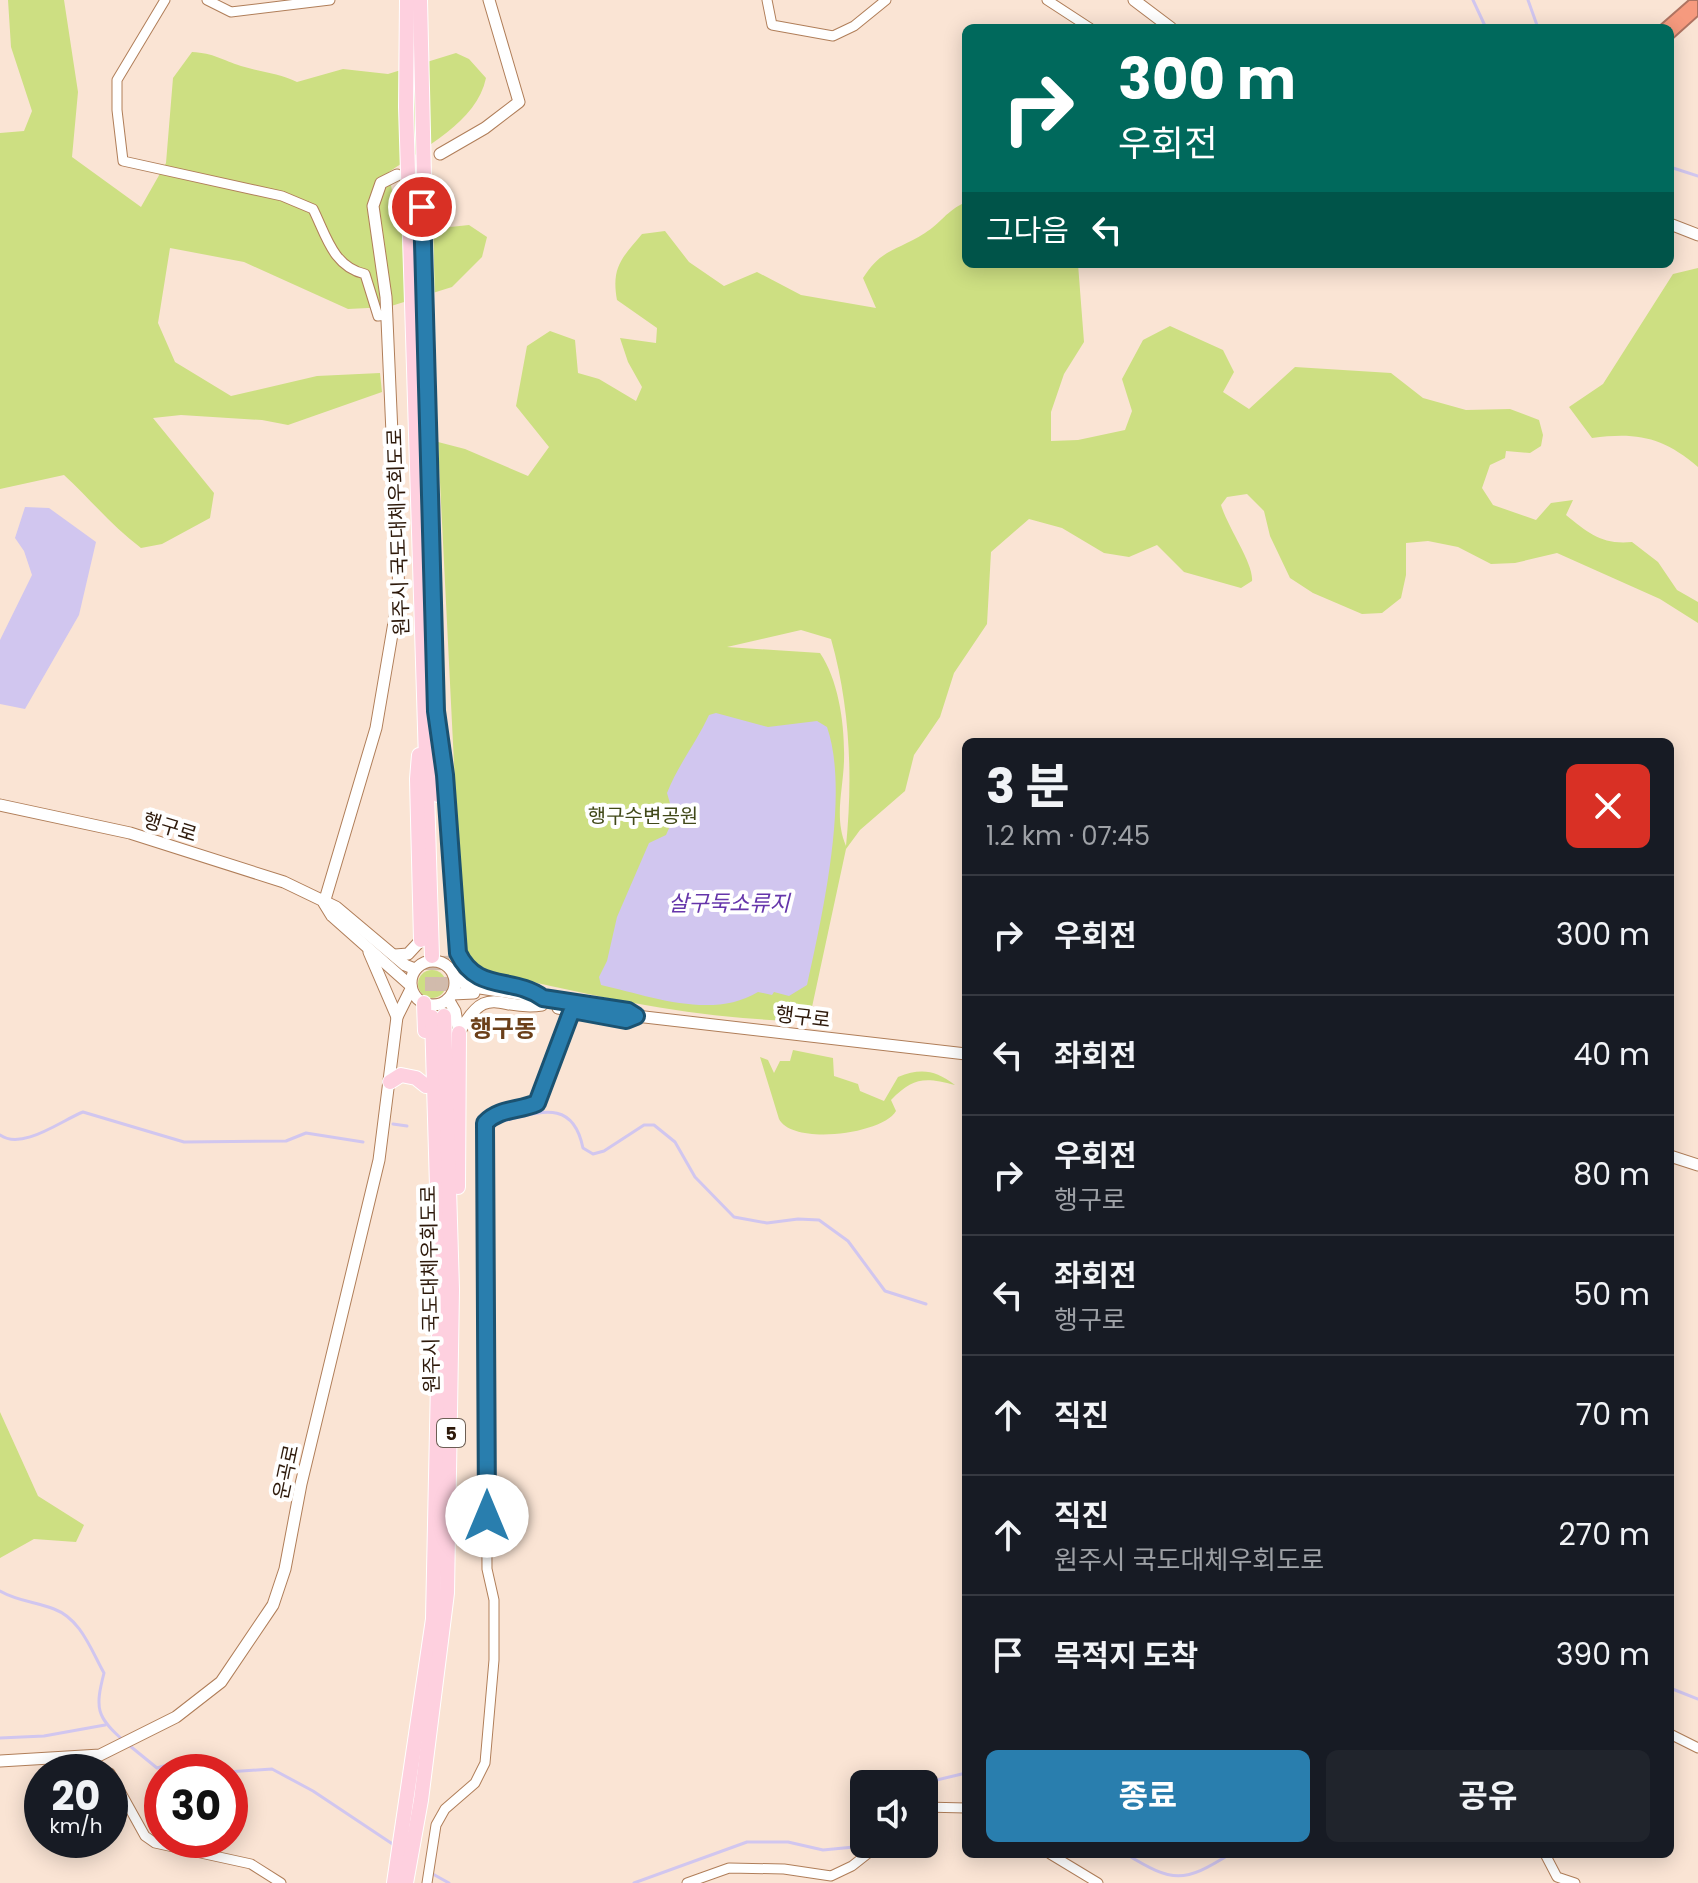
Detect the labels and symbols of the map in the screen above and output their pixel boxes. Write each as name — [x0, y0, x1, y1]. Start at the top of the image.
pin — [388, 173, 456, 241]
street label: 원주시 국도대체우회도로 — [380, 428, 416, 636]
park label: 행구수변공원 — [588, 802, 698, 830]
street label: 행구로 — [140, 806, 200, 848]
water label: 살구둑소류지 — [668, 888, 791, 919]
street label: 행구로 — [774, 1000, 832, 1034]
district label: 행구동 — [470, 1012, 536, 1045]
street label: 원주시 국도대체우회도로 — [414, 1185, 446, 1393]
road number: 5 — [437, 1419, 465, 1447]
street label: 운곡로 — [267, 1442, 305, 1502]
position arrow — [445, 1474, 529, 1558]
speed limit sign: 30 — [144, 1754, 248, 1858]

